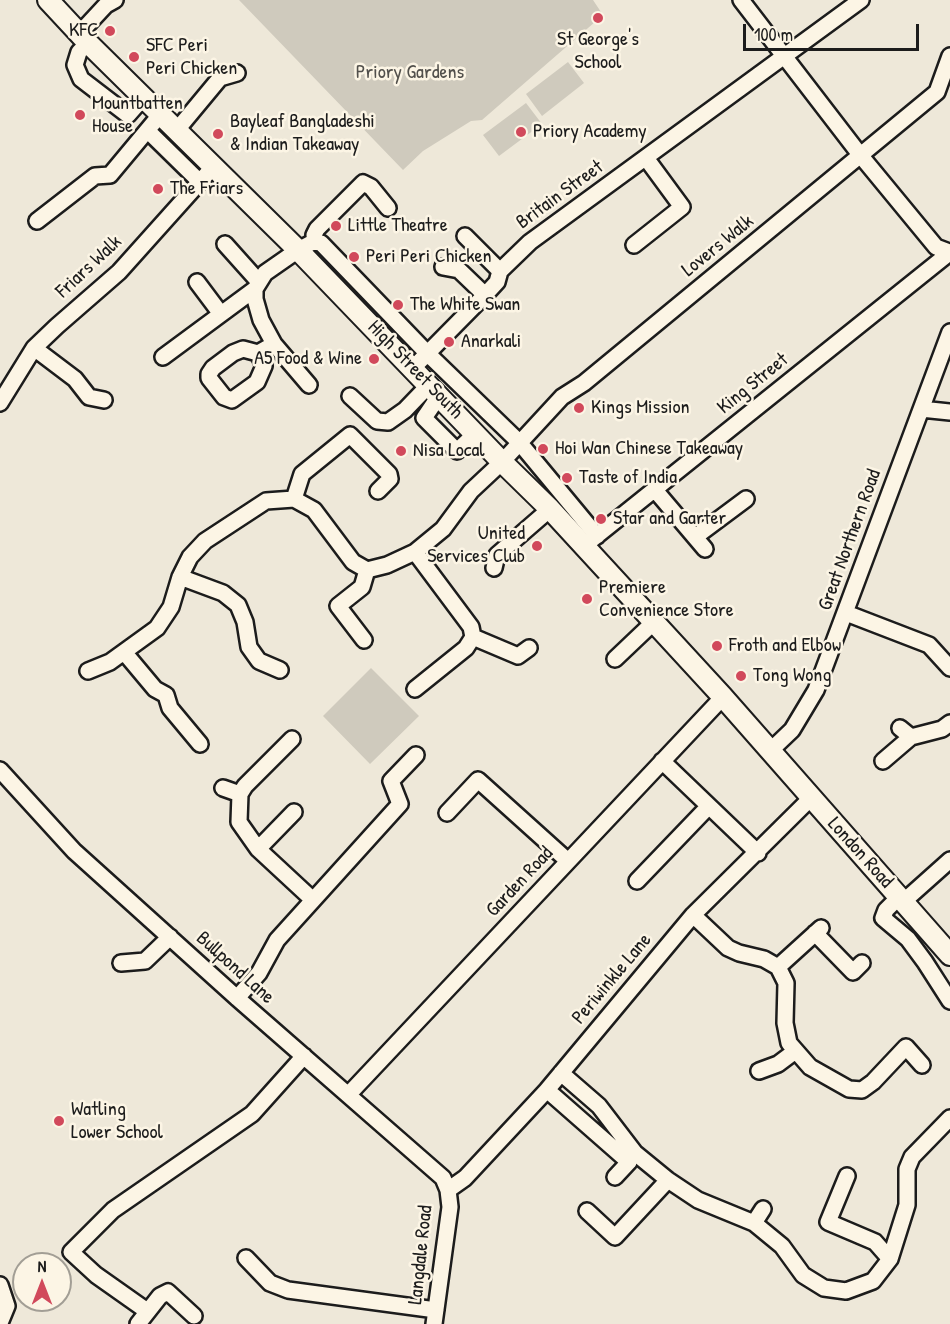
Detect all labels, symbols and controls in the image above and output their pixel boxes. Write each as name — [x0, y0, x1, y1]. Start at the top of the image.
marker: St George's School — [591, 11, 605, 25]
scale bar — [746, 12, 922, 50]
place label: KFC — [69, 19, 98, 43]
text: 100 m — [754, 22, 793, 47]
marker: KFC — [103, 24, 117, 38]
place label: St George's School — [557, 28, 639, 75]
place label: SFC Peri Peri Chicken — [146, 34, 237, 81]
marker: SFC Peri Peri Chicken — [127, 50, 141, 64]
park label: Priory Gardens — [356, 61, 464, 85]
place label: Mountbatten House — [92, 92, 183, 139]
marker: Mountbatten House — [73, 108, 87, 122]
place label: Bayleaf Bangladeshi & Indian Takeaway — [230, 110, 375, 157]
place label: Priory Academy — [533, 120, 647, 144]
marker: Priory Academy — [514, 125, 528, 139]
marker: Bayleaf Bangladeshi & Indian Takeaway — [211, 127, 225, 141]
street label: Britain Street — [512, 155, 608, 235]
place label: The Friars — [170, 177, 243, 201]
marker: The Friars — [151, 182, 165, 196]
street label: Lovers Walk — [677, 210, 759, 282]
place label: Little Theatre — [348, 214, 448, 238]
marker: Little Theatre — [329, 219, 343, 233]
street label: Friars Walk — [51, 231, 127, 303]
place label: Peri Peri Chicken — [366, 245, 492, 269]
marker: Peri Peri Chicken — [347, 250, 361, 264]
place label: The White Swan — [410, 293, 520, 317]
marker: The White Swan — [391, 298, 405, 312]
street label: High Street South — [362, 316, 468, 424]
place label: Anarkali — [461, 330, 521, 354]
marker: Anarkali — [442, 335, 456, 349]
place label: A5 Food & Wine — [254, 347, 362, 371]
street label: King Street — [713, 348, 793, 420]
marker: A5 Food & Wine — [367, 352, 381, 366]
place label: Kings Mission — [591, 396, 690, 420]
marker: Kings Mission — [572, 401, 586, 415]
place label: Hoi Wan Chinese Takeaway — [555, 437, 743, 461]
place label: Nisa Local — [413, 439, 485, 463]
marker: Hoi Wan Chinese Takeaway — [536, 442, 550, 456]
marker: Nisa Local — [394, 444, 408, 458]
place label: Taste of India — [579, 466, 677, 490]
street label: Great Northern Road — [813, 466, 887, 614]
marker: Taste of India — [560, 471, 574, 485]
place label: Star and Garter — [613, 507, 726, 531]
marker: Star and Garter — [594, 512, 608, 526]
place label: United Services Club — [427, 522, 525, 569]
marker: United Services Club — [530, 539, 544, 553]
place label: Premiere Convenience Store — [599, 576, 734, 623]
marker: Premiere Convenience Store — [580, 592, 594, 606]
place label: Froth and Elbow — [729, 634, 841, 658]
marker: Froth and Elbow — [710, 639, 724, 653]
place label: Tong Wong — [753, 664, 831, 688]
marker: Tong Wong — [734, 669, 748, 683]
street label: London Road — [822, 813, 898, 893]
street label: Garden Road — [481, 842, 559, 922]
street label: Bullpond Lane — [191, 927, 279, 1009]
street label: Periwinkle Lane — [567, 929, 657, 1029]
place label: Watling Lower School — [71, 1098, 163, 1145]
marker: Watling Lower School — [52, 1114, 66, 1128]
street label: Langdale Road — [404, 1204, 438, 1306]
north arrow — [12, 1252, 72, 1312]
text: N — [38, 1255, 46, 1277]

